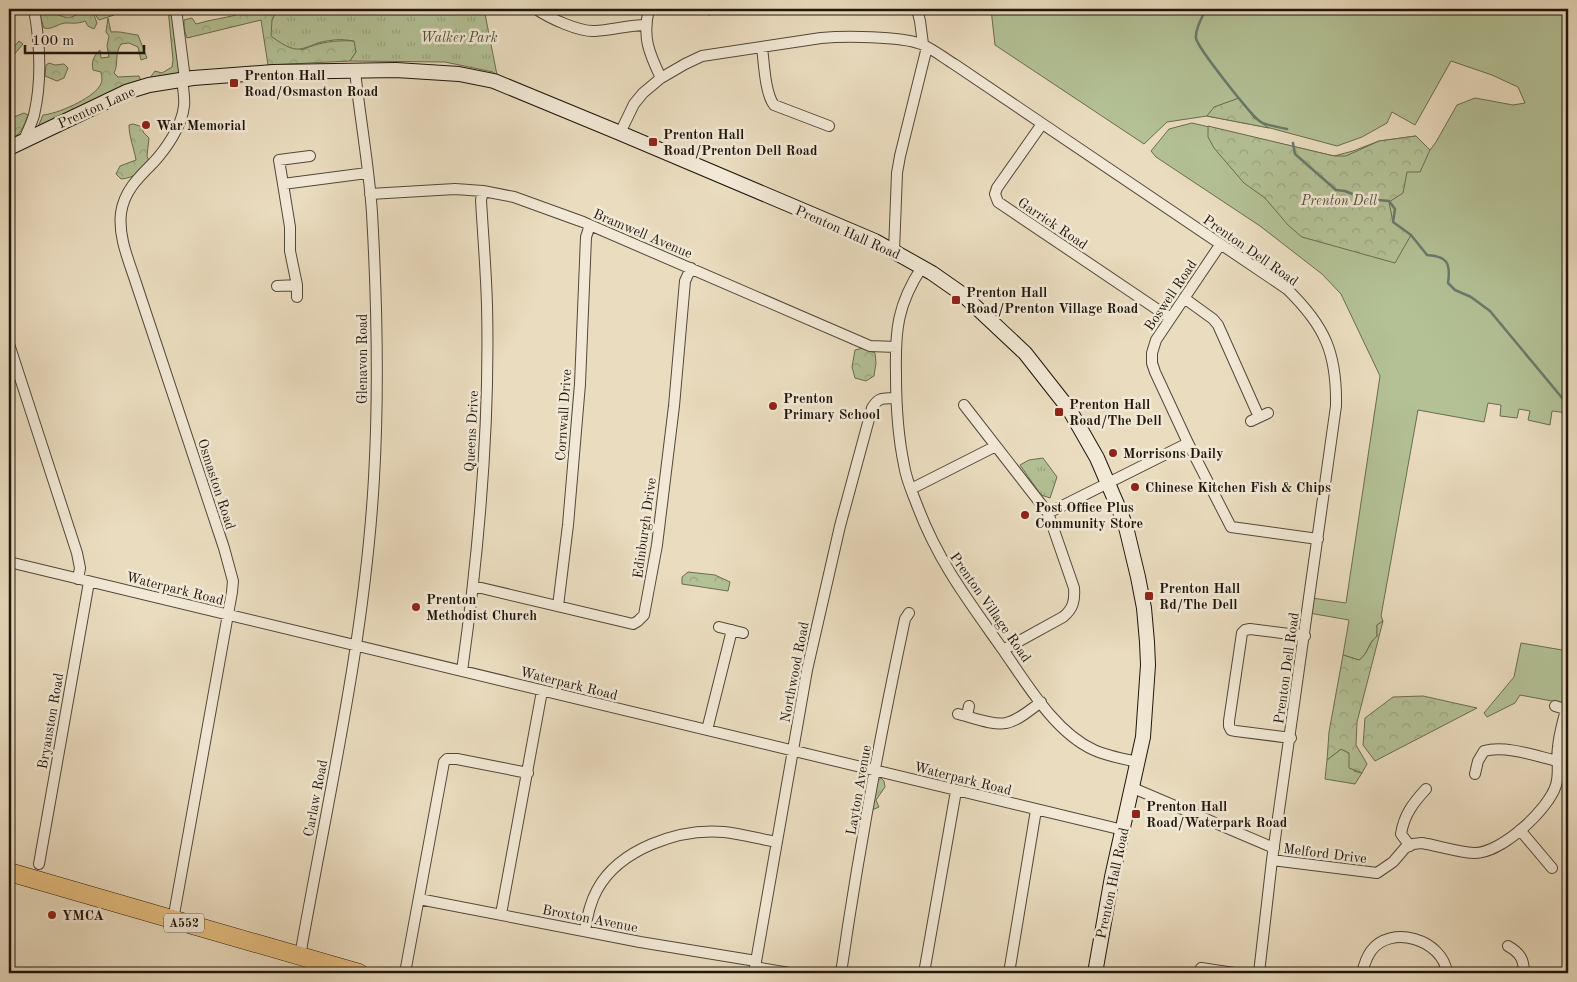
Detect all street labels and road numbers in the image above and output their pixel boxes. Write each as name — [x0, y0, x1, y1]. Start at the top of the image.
street label: Prenton Lane — [56, 85, 137, 131]
street label: Garrick Road — [1015, 195, 1090, 252]
street label: Prenton Hall Road — [793, 203, 902, 262]
street label: Bramwell Avenue — [591, 207, 694, 261]
street label: Prenton Dell Road — [1200, 213, 1301, 289]
street label: Boswell Road — [1142, 258, 1200, 333]
street label: Glenavon Road — [356, 314, 370, 404]
street label: Cornwall Drive — [554, 369, 574, 461]
street label: Queens Drive — [463, 390, 481, 472]
street label: Osmaston Road — [195, 437, 237, 531]
street label: Edinburgh Drive — [631, 477, 659, 579]
street label: Prenton Village Road — [947, 550, 1033, 665]
street label: Waterpark Road — [124, 570, 225, 608]
street label: Prenton Dell Road — [1272, 611, 1302, 725]
street label: Northwood Road — [778, 621, 812, 724]
street label: Waterpark Road — [518, 665, 619, 703]
street label: Bryanston Road — [36, 672, 66, 770]
street label: Layton Avenue — [844, 744, 874, 836]
street label: Carlaw Road — [302, 758, 330, 838]
street label: Waterpark Road — [912, 760, 1013, 798]
street label: Prenton Hall Road — [1094, 826, 1132, 940]
street label: Melford Drive — [1282, 842, 1367, 866]
street label: Broxton Avenue — [541, 903, 639, 935]
road number: A552 — [164, 914, 204, 932]

